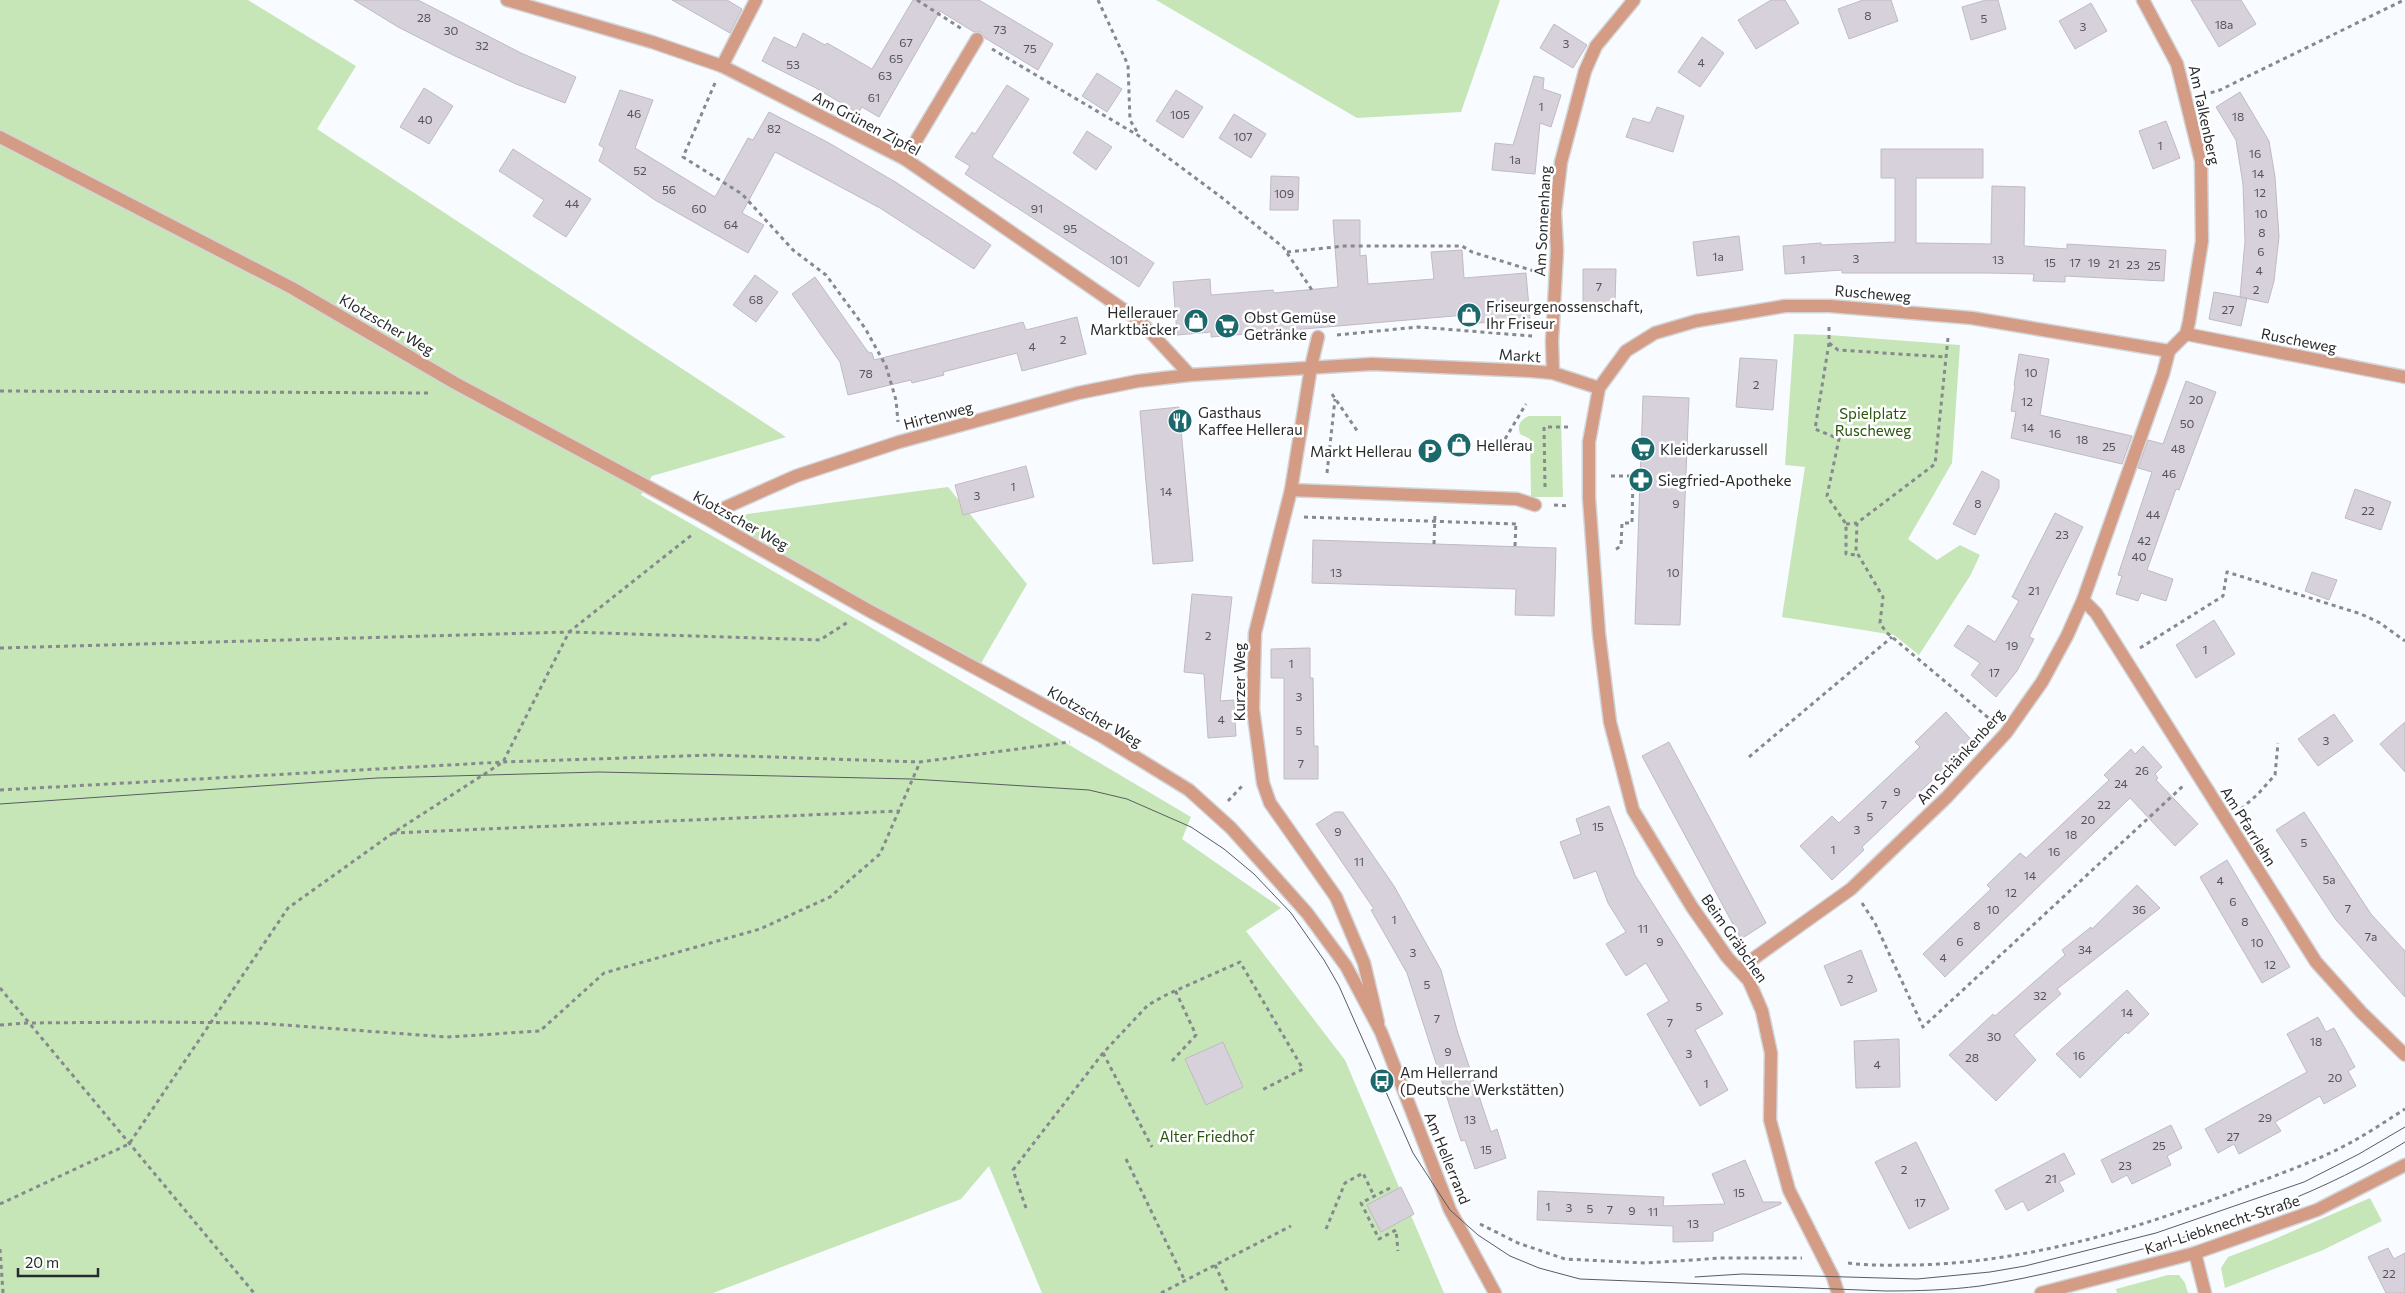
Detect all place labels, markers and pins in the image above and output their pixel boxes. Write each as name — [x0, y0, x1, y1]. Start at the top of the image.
place label: Friseurgenossenschaft, Ihr Friseur — [1486, 297, 1643, 332]
shop icon: Friseurgenossenschaft, Ihr Friseur — [1456, 302, 1482, 328]
place label: Hellerauer Marktbäcker — [1090, 303, 1178, 338]
shop icon: Hellerauer Marktbäcker — [1183, 308, 1209, 334]
place label: Obst Gemüse Getränke — [1244, 308, 1336, 343]
supermarket icon: Obst Gemüse Getränke — [1214, 313, 1240, 339]
place label: Gasthaus Kaffee Hellerau — [1198, 403, 1303, 438]
restaurant icon: Gasthaus Kaffee Hellerau — [1167, 408, 1193, 434]
shop icon: Hellerau — [1446, 432, 1472, 458]
place label: Hellerau — [1476, 436, 1533, 454]
supermarket icon: Kleiderkarussell — [1630, 436, 1656, 462]
parking icon: Markt Hellerau — [1417, 438, 1443, 464]
place label: Kleiderkarussell — [1660, 440, 1768, 458]
place label: Markt Hellerau — [1310, 442, 1412, 460]
pharmacy icon: Siegfried-Apotheke — [1628, 467, 1654, 493]
place label: Siegfried-Apotheke — [1658, 471, 1792, 489]
place label: Am Hellerrand (Deutsche Werkstätten) — [1400, 1063, 1564, 1098]
bus stop icon: Am Hellerrand (Deutsche Werkstätten) — [1369, 1068, 1395, 1094]

